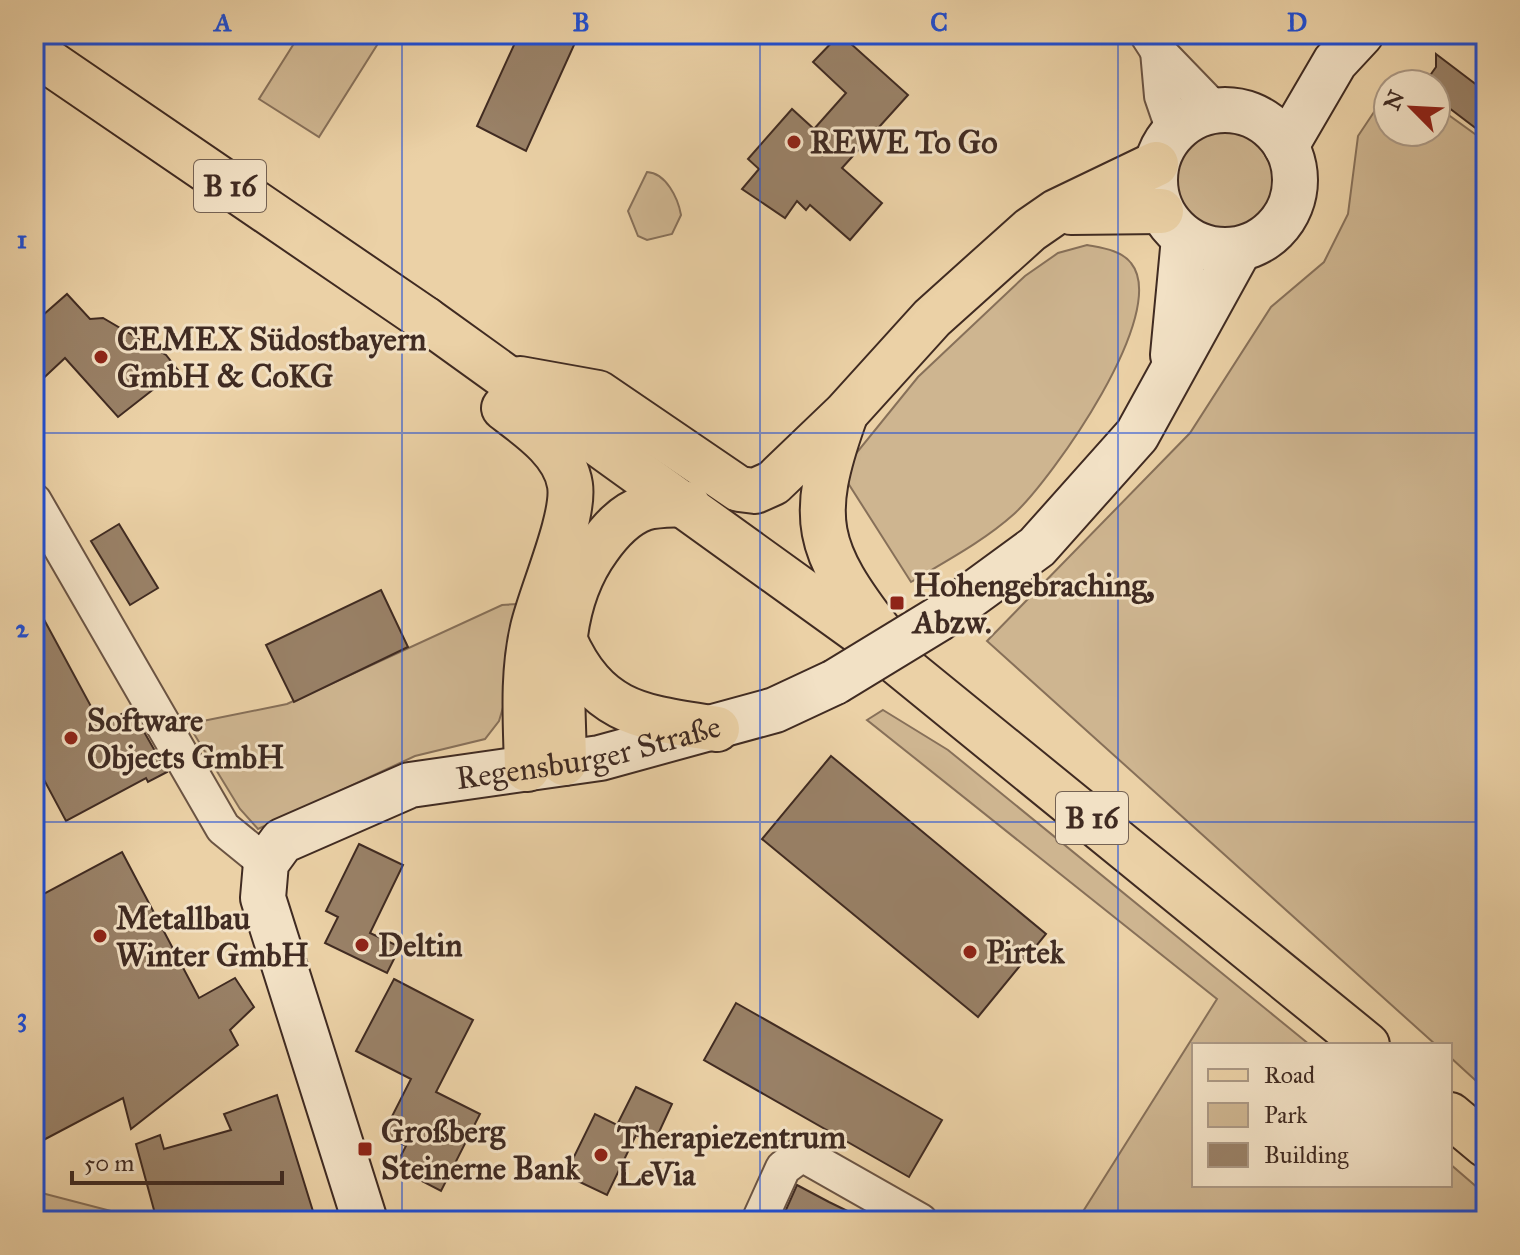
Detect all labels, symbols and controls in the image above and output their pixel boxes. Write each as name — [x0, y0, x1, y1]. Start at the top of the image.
text: A — [212, 6, 232, 38]
text: B — [572, 6, 590, 38]
text: C — [930, 6, 948, 38]
text: D — [1287, 6, 1307, 38]
north arrow — [1372, 68, 1452, 148]
text: N — [1378, 86, 1410, 114]
place label: REWE To Go — [810, 123, 998, 162]
marker: REWE To Go — [785, 133, 803, 151]
road number: B 16 — [194, 160, 266, 212]
text: 1 — [17, 223, 27, 255]
place label: CEMEX Südostbayern GmbH & CoKG — [117, 320, 427, 396]
marker: CEMEX Südostbayern GmbH & CoKG — [92, 348, 110, 366]
place label: Hohengebraching, Abzw. — [911, 566, 1155, 642]
marker: Hohengebraching, Abzw. — [888, 594, 906, 612]
text: 2 — [16, 612, 30, 644]
place label: Software Objects GmbH — [87, 701, 285, 777]
street label: Regensburger Straße — [453, 706, 725, 798]
marker: Software Objects GmbH — [62, 729, 80, 747]
road number: B 16 — [1056, 792, 1128, 844]
place label: Metallbau Winter GmbH — [116, 899, 309, 975]
place label: Deltin — [378, 926, 463, 965]
marker: Metallbau Winter GmbH — [91, 927, 109, 945]
place label: Pirtek — [986, 933, 1066, 972]
marker: Deltin — [353, 936, 371, 954]
marker: Pirtek — [961, 943, 979, 961]
text: 3 — [17, 1001, 27, 1033]
legend — [1192, 1043, 1452, 1187]
text: Road — [1264, 1060, 1315, 1090]
text: Park — [1264, 1100, 1308, 1130]
place label: Großberg Steinerne Bank — [381, 1112, 581, 1188]
place label: Therapiezentrum LeVia — [617, 1118, 846, 1194]
scale bar — [72, 1135, 282, 1185]
marker: Großberg Steinerne Bank — [356, 1140, 374, 1158]
text: Building — [1264, 1140, 1349, 1170]
marker: Therapiezentrum LeVia — [592, 1146, 610, 1164]
text: 50 m — [84, 1148, 134, 1178]

